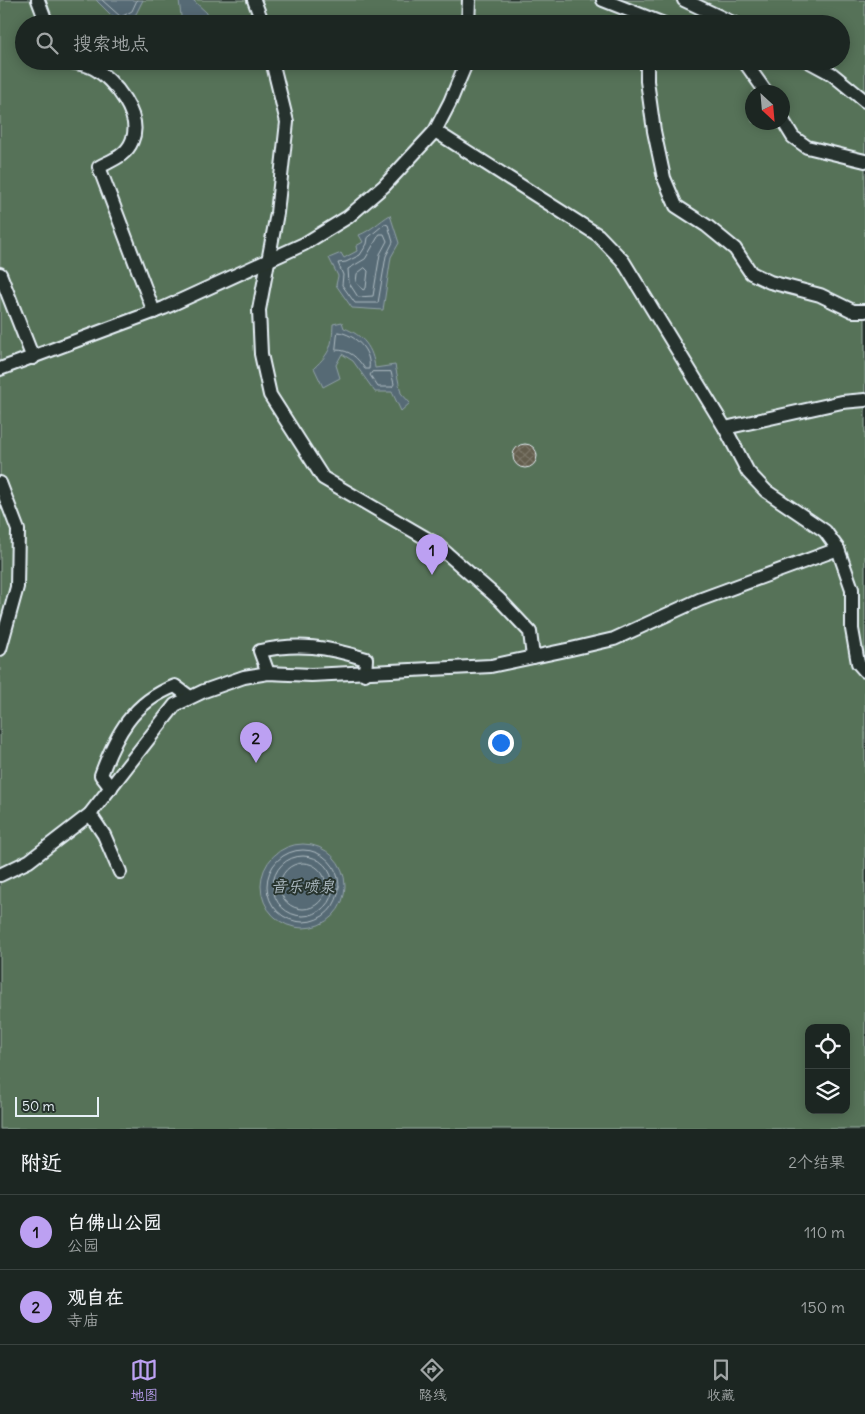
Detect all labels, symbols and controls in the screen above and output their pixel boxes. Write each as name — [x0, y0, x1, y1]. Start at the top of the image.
search box — [15, 15, 850, 70]
icon: search — [33, 29, 61, 57]
text: 搜索地点 — [73, 31, 149, 55]
north arrow — [745, 85, 790, 130]
pin: 1 — [416, 534, 448, 575]
pin: 2 — [240, 722, 272, 763]
your location — [488, 730, 514, 756]
water label: 音乐喷泉 — [271, 876, 335, 896]
map controls — [805, 1024, 850, 1114]
button: locate — [805, 1024, 850, 1069]
button: layers — [805, 1069, 850, 1114]
scale bar — [15, 1094, 99, 1117]
text: 50 m — [22, 1097, 55, 1115]
text: 附近 — [20, 1149, 62, 1176]
text: 2个结果 — [788, 1152, 845, 1172]
text: 白佛山公园 — [67, 1210, 162, 1234]
text: 1 — [33, 1222, 39, 1242]
text: 110 m — [804, 1222, 845, 1242]
text: 公园 — [67, 1235, 99, 1255]
text: 观自在 — [67, 1285, 124, 1309]
text: 2 — [32, 1297, 40, 1317]
text: 150 m — [801, 1297, 845, 1317]
text: 寺庙 — [67, 1310, 99, 1330]
tab: 地图 — [130, 1356, 158, 1404]
tab: 路线 — [418, 1356, 446, 1404]
tab: 收藏 — [707, 1356, 735, 1404]

